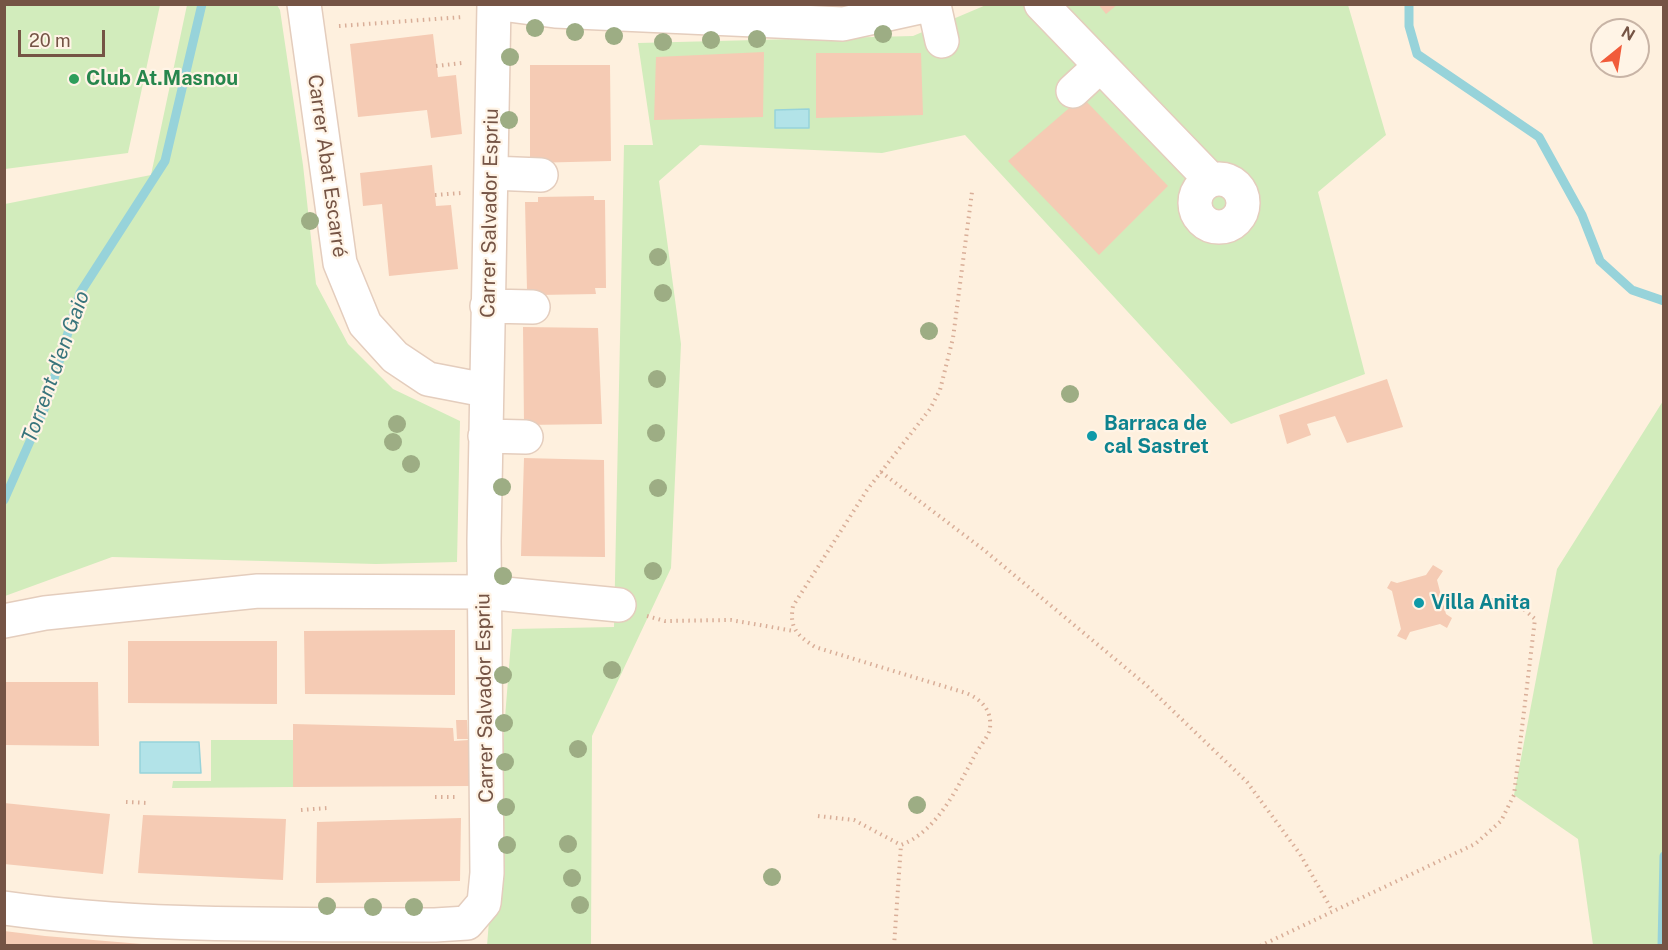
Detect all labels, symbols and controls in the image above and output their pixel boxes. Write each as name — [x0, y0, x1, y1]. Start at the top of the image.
scale bar — [21, 18, 108, 56]
north arrow — [1590, 18, 1650, 78]
text: N — [1618, 22, 1638, 45]
text: 20 m — [29, 30, 71, 51]
place label: Club At.Masnou — [86, 67, 238, 91]
marker: Club At.Masnou — [67, 72, 81, 86]
street label: Carrer Abat Escarré — [302, 73, 352, 259]
street label: Carrer Salvador Espriu — [476, 108, 504, 318]
water label: Torrent d'en Gaio — [17, 288, 95, 446]
place label: Barraca de cal Sastret — [1104, 412, 1209, 459]
marker: Barraca de cal Sastret — [1085, 429, 1099, 443]
place label: Villa Anita — [1431, 591, 1530, 615]
street label: Carrer Salvador Espriu — [471, 593, 499, 803]
marker: Villa Anita — [1412, 596, 1426, 610]

